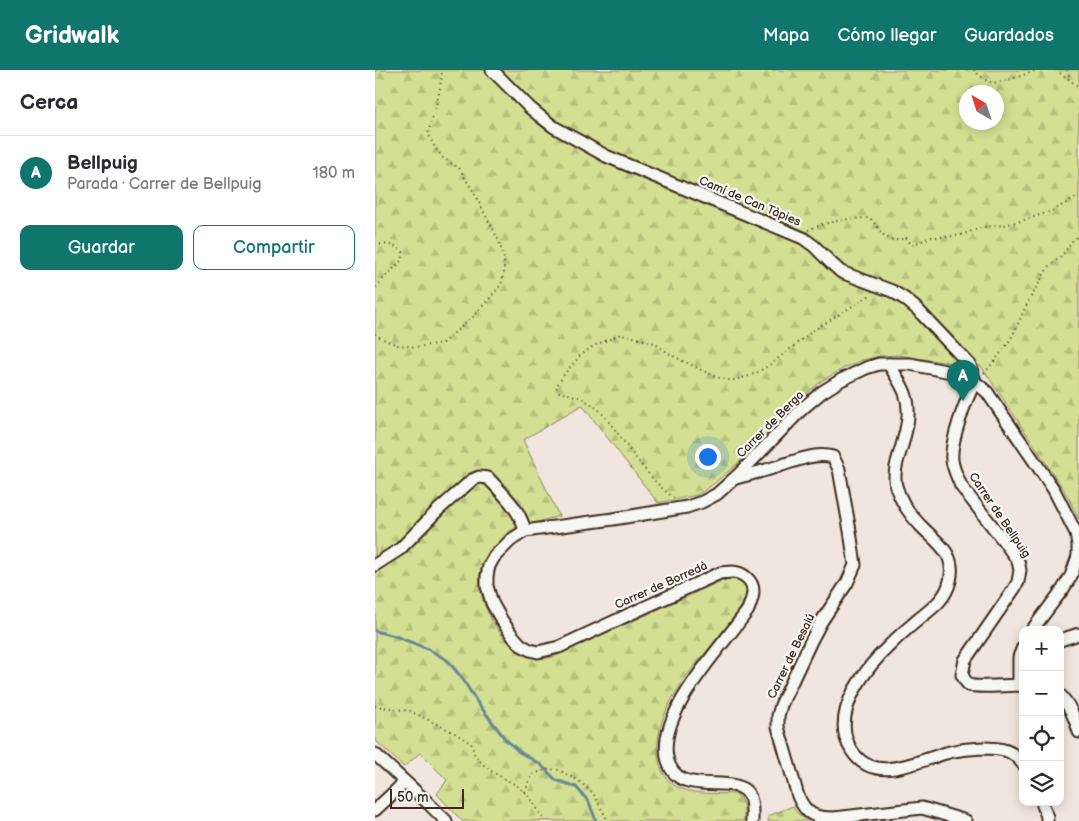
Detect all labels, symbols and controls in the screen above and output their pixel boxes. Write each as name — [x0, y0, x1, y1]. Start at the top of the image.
text: Gridwalk — [25, 21, 119, 50]
text: Mapa — [763, 25, 809, 46]
text: Cómo llegar — [837, 25, 936, 46]
text: Guardados — [964, 25, 1054, 46]
north arrow — [959, 85, 1004, 130]
text: Cerca — [20, 90, 78, 115]
text: Bellpuig — [67, 152, 138, 175]
text: A — [31, 164, 41, 183]
text: 180 m — [313, 164, 355, 183]
street label: Camí de Can Tàpies — [697, 173, 803, 230]
text: Parada · Carrer de Bellpuig — [67, 175, 261, 194]
button: Guardar — [20, 225, 183, 270]
button: Compartir — [193, 225, 355, 270]
pin: A — [947, 360, 979, 401]
street label: Carrer de Berga — [734, 387, 807, 461]
your location — [695, 444, 721, 470]
street label: Carrer de Bellpuig — [966, 470, 1034, 561]
street label: Carrer de Borredà — [613, 558, 710, 613]
street label: Carrer de Besalú — [764, 611, 819, 701]
map controls — [1019, 626, 1064, 806]
button: + — [1019, 626, 1064, 671]
button: − — [1019, 671, 1064, 716]
button: locate — [1019, 716, 1064, 761]
button: layers — [1019, 761, 1064, 806]
scale bar — [390, 786, 464, 809]
text: 50 m — [397, 789, 429, 806]

